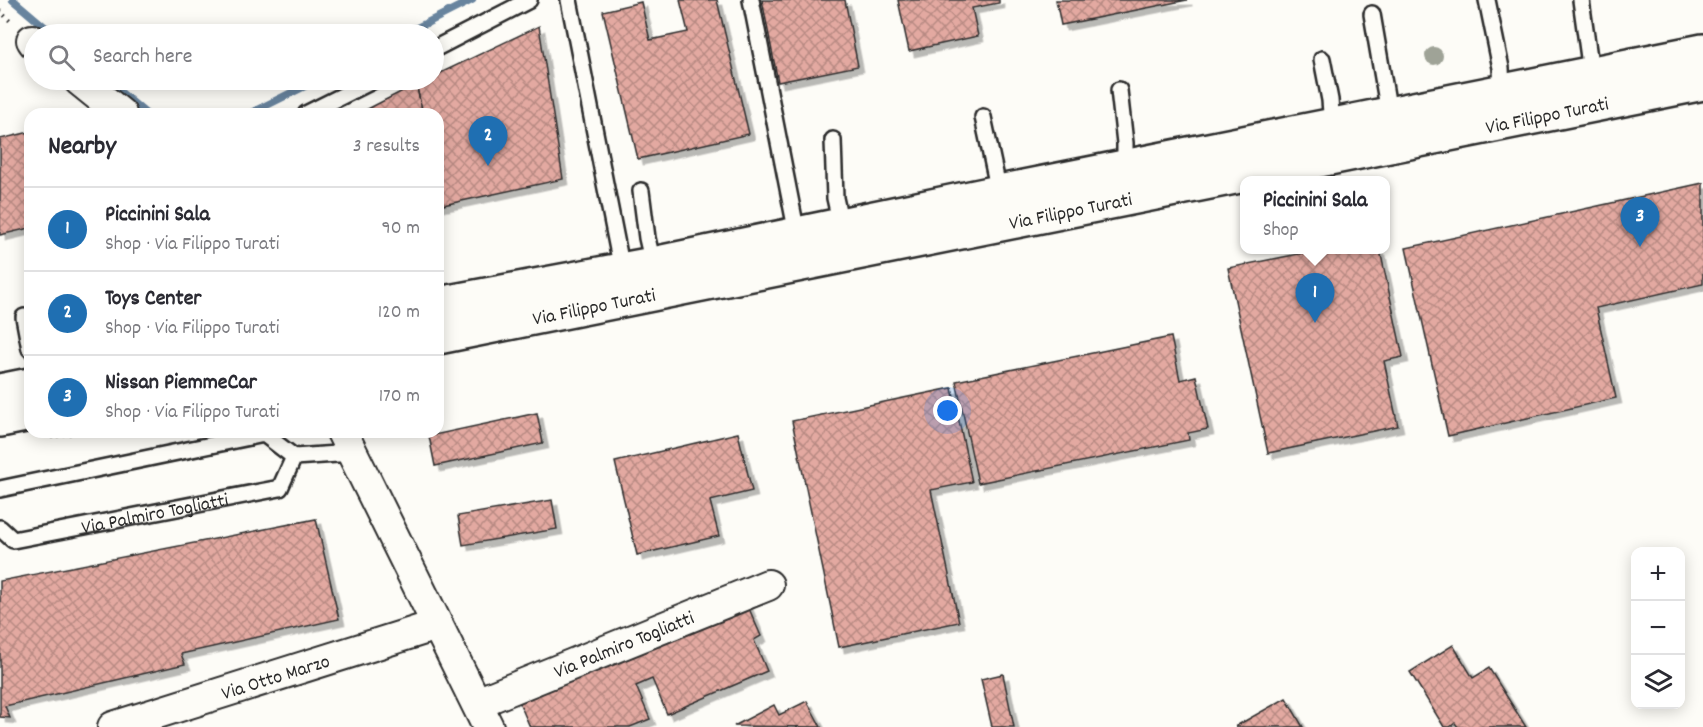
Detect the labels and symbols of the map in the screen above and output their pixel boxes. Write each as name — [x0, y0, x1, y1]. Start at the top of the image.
street label: Via Filippo Turati — [1484, 91, 1612, 143]
pin: 2 — [468, 116, 508, 166]
street label: Via Filippo Turati — [1007, 187, 1135, 239]
pin: 3 — [1620, 198, 1660, 247]
pin: 1 — [1296, 274, 1334, 323]
street label: Via Filippo Turati — [531, 283, 659, 335]
your location — [933, 396, 962, 425]
street label: Via Palmiro Togliatti — [79, 487, 231, 543]
street label: Via Palmiro Togliatti — [550, 605, 699, 687]
street label: Via Otto Marzo — [218, 649, 334, 709]

